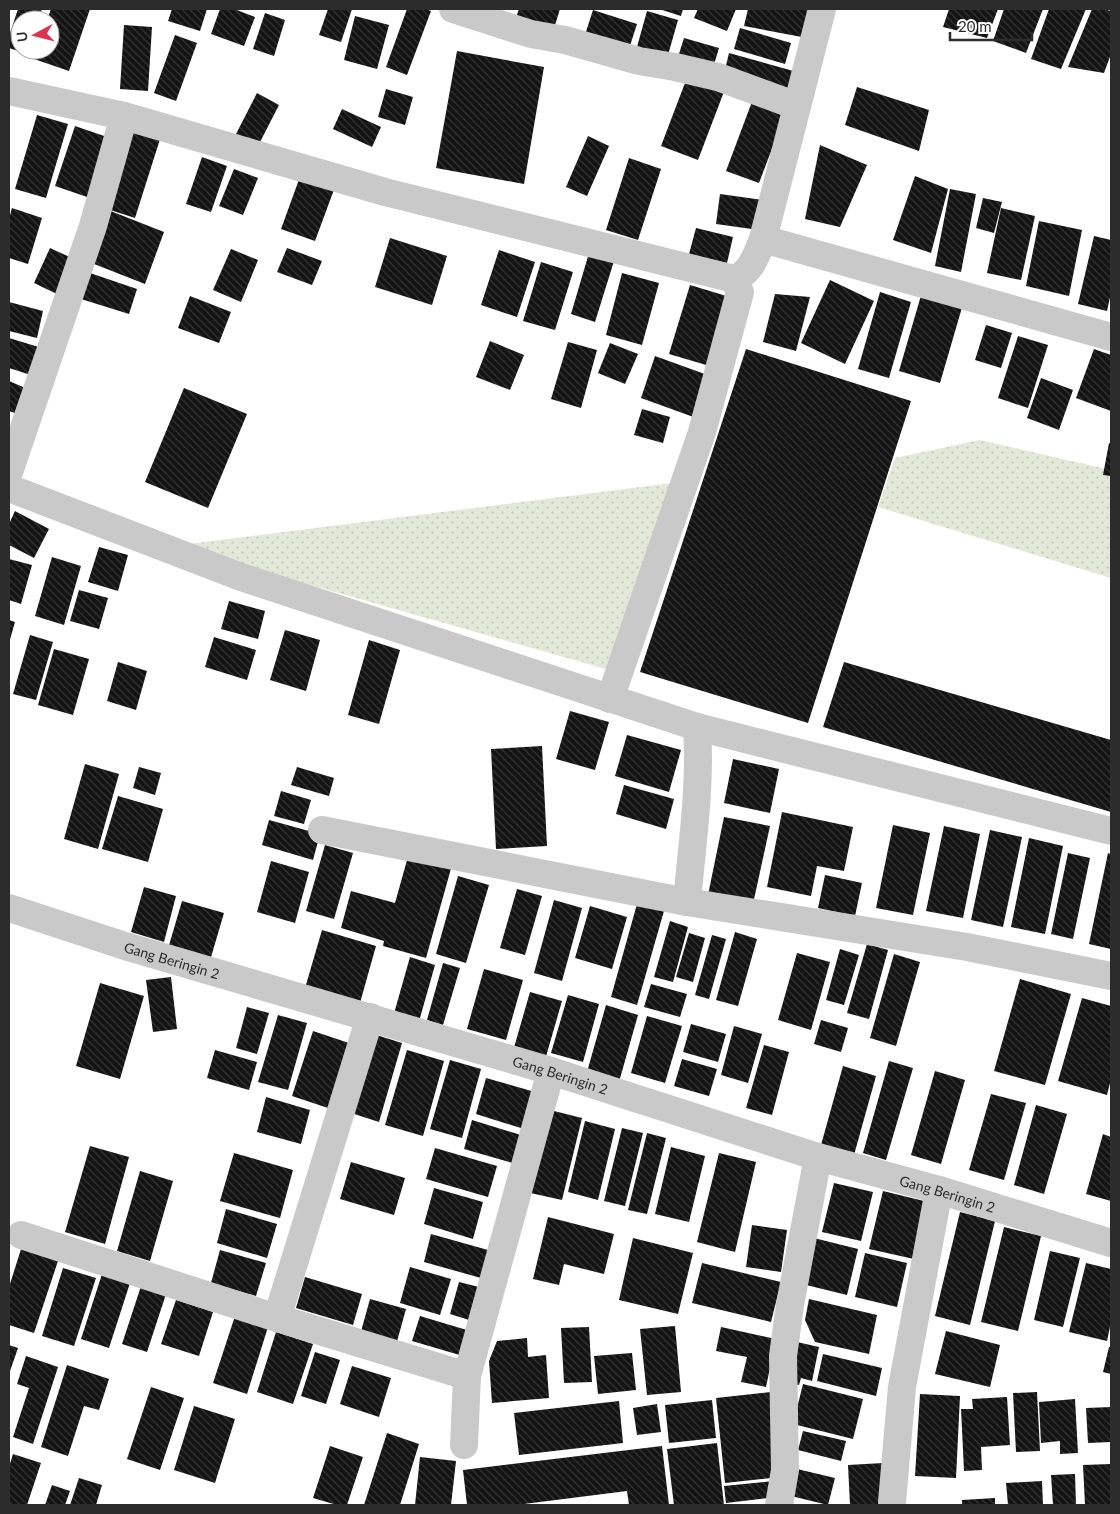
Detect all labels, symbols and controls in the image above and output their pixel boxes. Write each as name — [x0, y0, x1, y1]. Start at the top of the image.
north arrow — [10, 10, 60, 60]
scale bar — [950, 10, 1032, 42]
text: 20 m — [958, 17, 992, 35]
text: U — [13, 30, 31, 43]
street label: Gang Beringin 2 — [122, 938, 222, 982]
street label: Gang Beringin 2 — [511, 1052, 610, 1097]
street label: Gang Beringin 2 — [898, 1171, 997, 1215]

